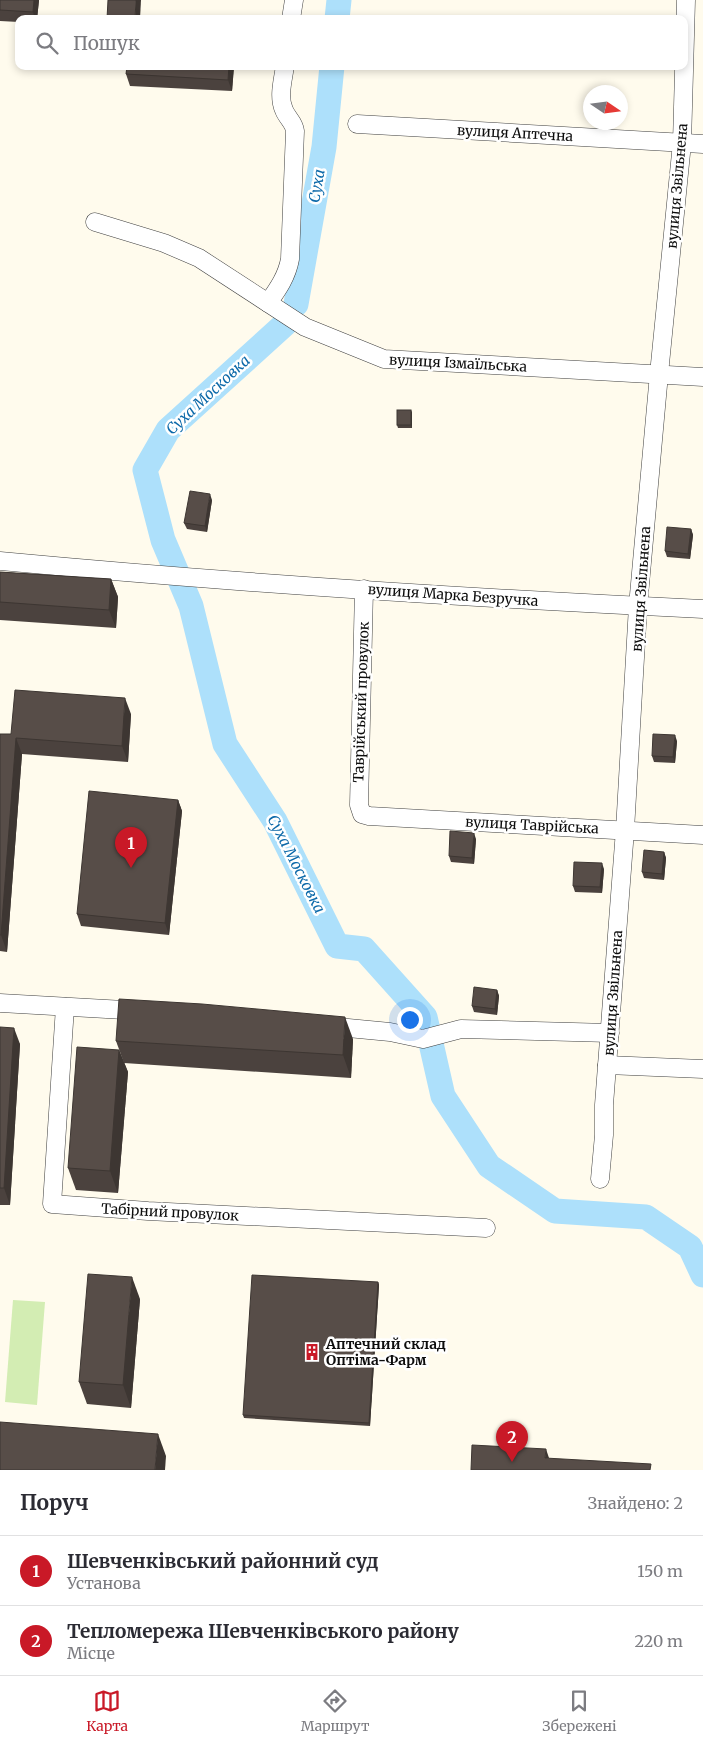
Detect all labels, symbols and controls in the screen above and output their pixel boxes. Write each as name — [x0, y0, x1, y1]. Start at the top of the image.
search box — [15, 15, 688, 70]
icon: search — [33, 29, 61, 57]
text: Пошук — [73, 31, 140, 55]
north arrow — [583, 85, 628, 130]
street label: вулиця Аптечна — [457, 121, 574, 145]
street label: вулиця Звільнена — [663, 122, 691, 249]
water label: Суха — [304, 168, 329, 204]
street label: вулиця Ізмаїльська — [389, 350, 528, 376]
water label: Суха Московка — [162, 351, 254, 438]
street label: вулиця Звільнена — [628, 525, 654, 652]
street label: вулиця Марка Безручка — [367, 580, 539, 610]
street label: Таврійський провулок — [349, 621, 373, 783]
water label: Суха Московка — [263, 811, 329, 916]
street label: вулиця Таврійська — [465, 813, 600, 838]
pin: 1 — [115, 827, 147, 868]
street label: вулиця Звільнена — [600, 929, 626, 1056]
your location — [397, 1007, 423, 1033]
street label: Табірний провулок — [101, 1199, 239, 1225]
place label: Аптечний склад Оптіма-Фарм — [325, 1335, 446, 1369]
building icon: Аптечний склад Оптіма-Фарм — [302, 1342, 322, 1362]
pin: 2 — [496, 1421, 528, 1462]
text: Поруч — [20, 1489, 89, 1516]
text: Знайдено: 2 — [588, 1493, 683, 1513]
text: Шевченківський районний суд — [67, 1549, 379, 1573]
text: 1 — [32, 1561, 40, 1581]
text: 150 m — [637, 1561, 683, 1581]
text: Установа — [67, 1573, 141, 1593]
text: Тепломережа Шевченківського району — [67, 1619, 459, 1643]
text: 2 — [31, 1631, 41, 1651]
text: 220 m — [635, 1631, 683, 1651]
text: Місце — [67, 1643, 115, 1663]
tab: Карта — [86, 1687, 128, 1735]
tab: Маршрут — [301, 1687, 369, 1735]
tab: Збережені — [542, 1687, 617, 1735]

